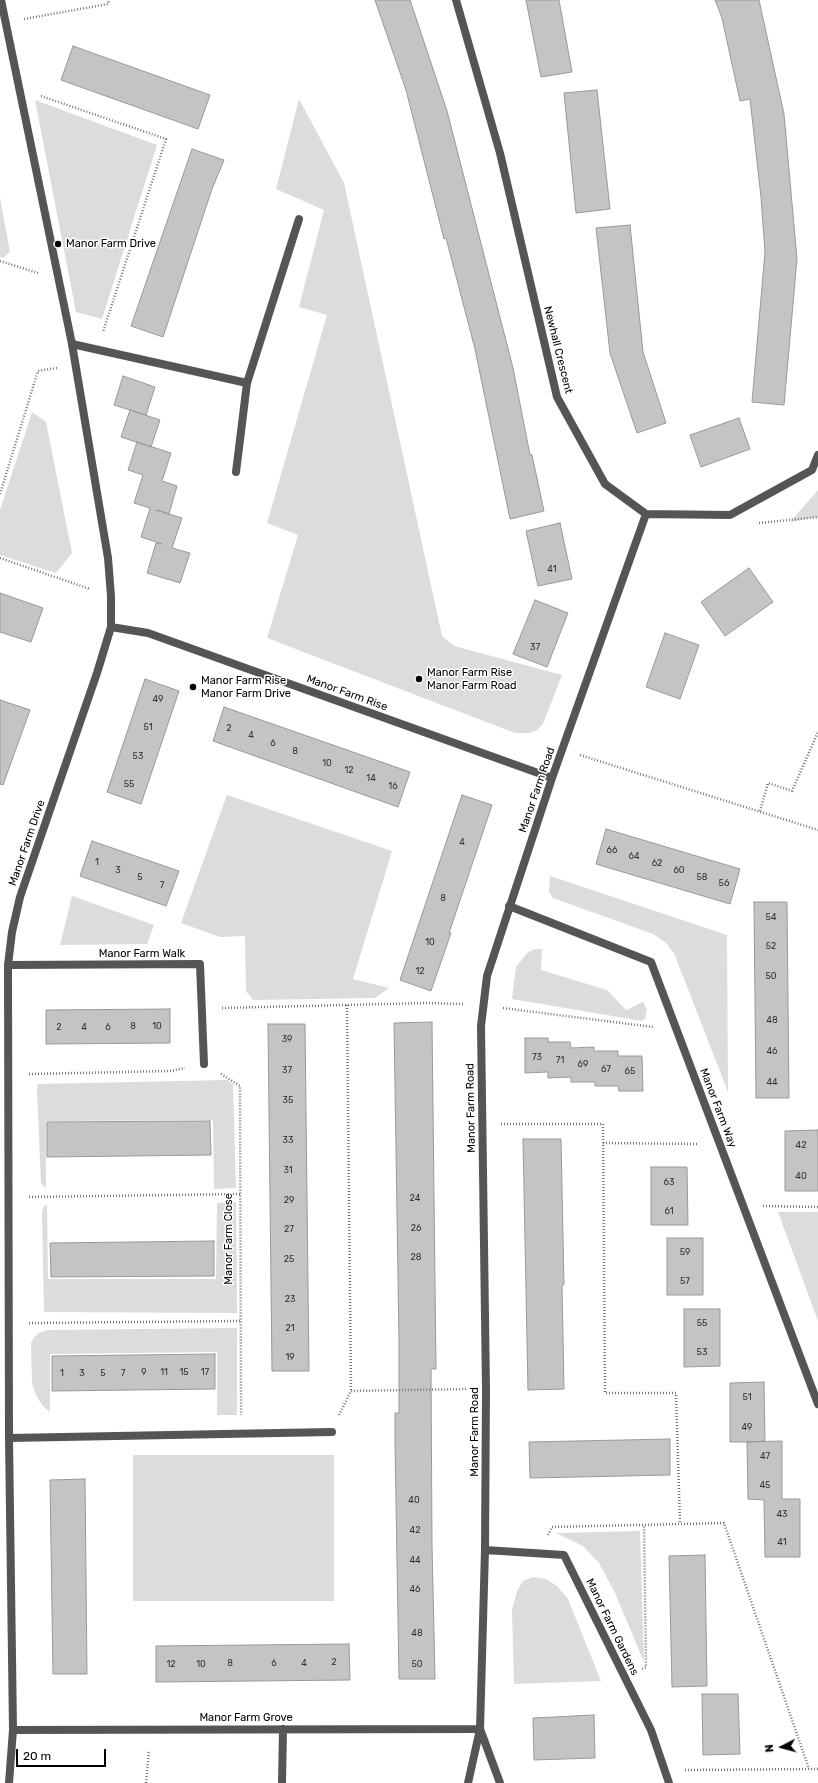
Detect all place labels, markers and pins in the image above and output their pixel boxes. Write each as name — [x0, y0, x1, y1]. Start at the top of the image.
place label: Manor Farm Drive — [66, 237, 156, 251]
marker: Manor Farm Drive — [53, 239, 63, 249]
place label: Manor Farm Rise Manor Farm Road — [427, 666, 517, 692]
place label: Manor Farm Rise Manor Farm Drive — [201, 674, 291, 700]
marker: Manor Farm Rise Manor Farm Road — [414, 674, 424, 684]
marker: Manor Farm Rise Manor Farm Drive — [188, 682, 198, 692]

